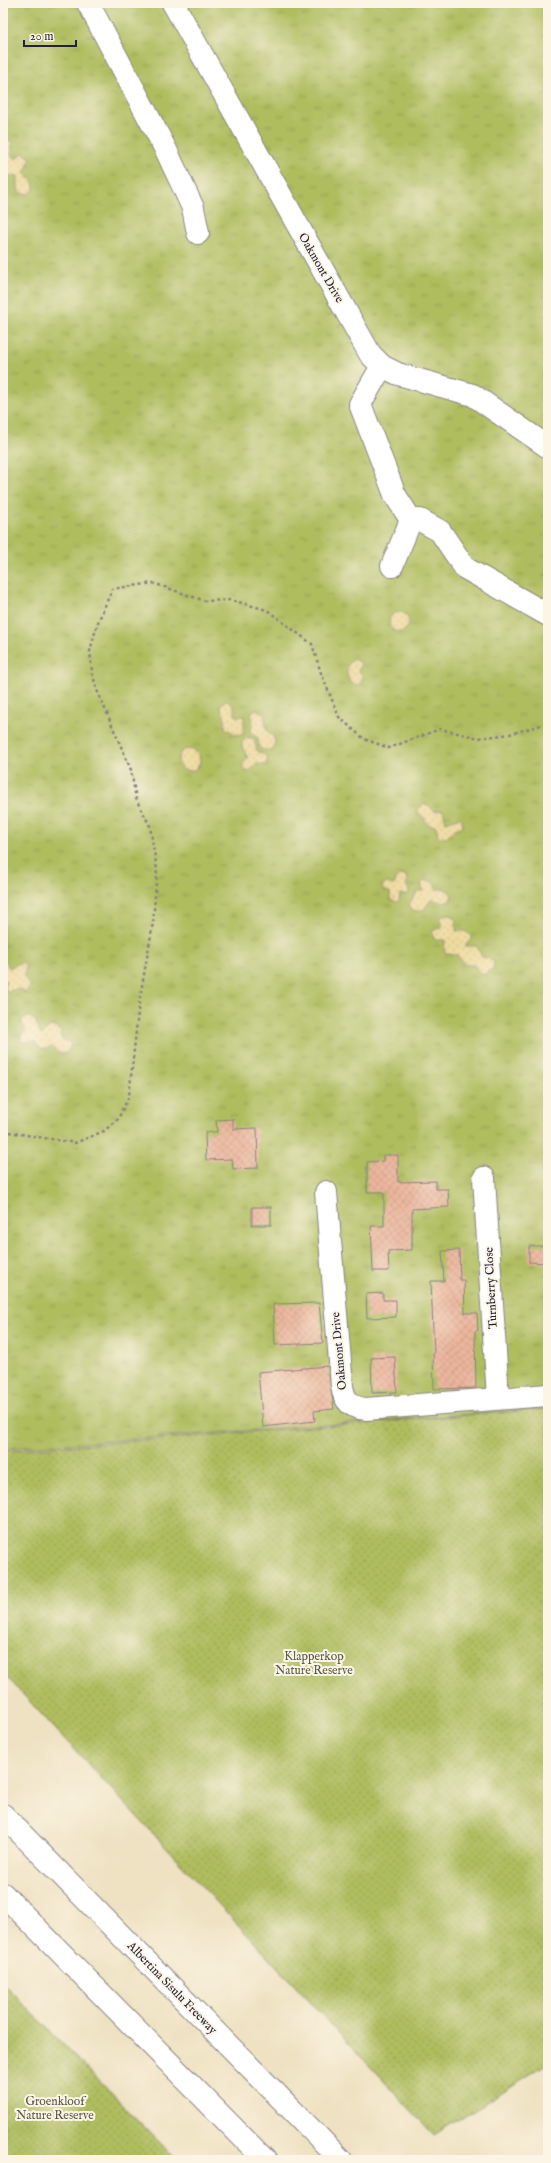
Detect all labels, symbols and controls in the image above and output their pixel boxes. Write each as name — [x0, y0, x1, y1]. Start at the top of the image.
scale bar — [24, 22, 76, 48]
text: 20 m — [30, 29, 53, 44]
street label: Oakmont Drive — [295, 230, 347, 306]
street label: Turnberry Close — [481, 1246, 501, 1329]
street label: Oakmont Drive — [328, 1311, 350, 1391]
park label: Klapperkop Nature Reserve — [275, 1649, 353, 1678]
street label: Albertina Sisulu Freeway — [123, 1938, 220, 2037]
park label: Groenkloof Nature Reserve — [16, 2094, 94, 2123]

